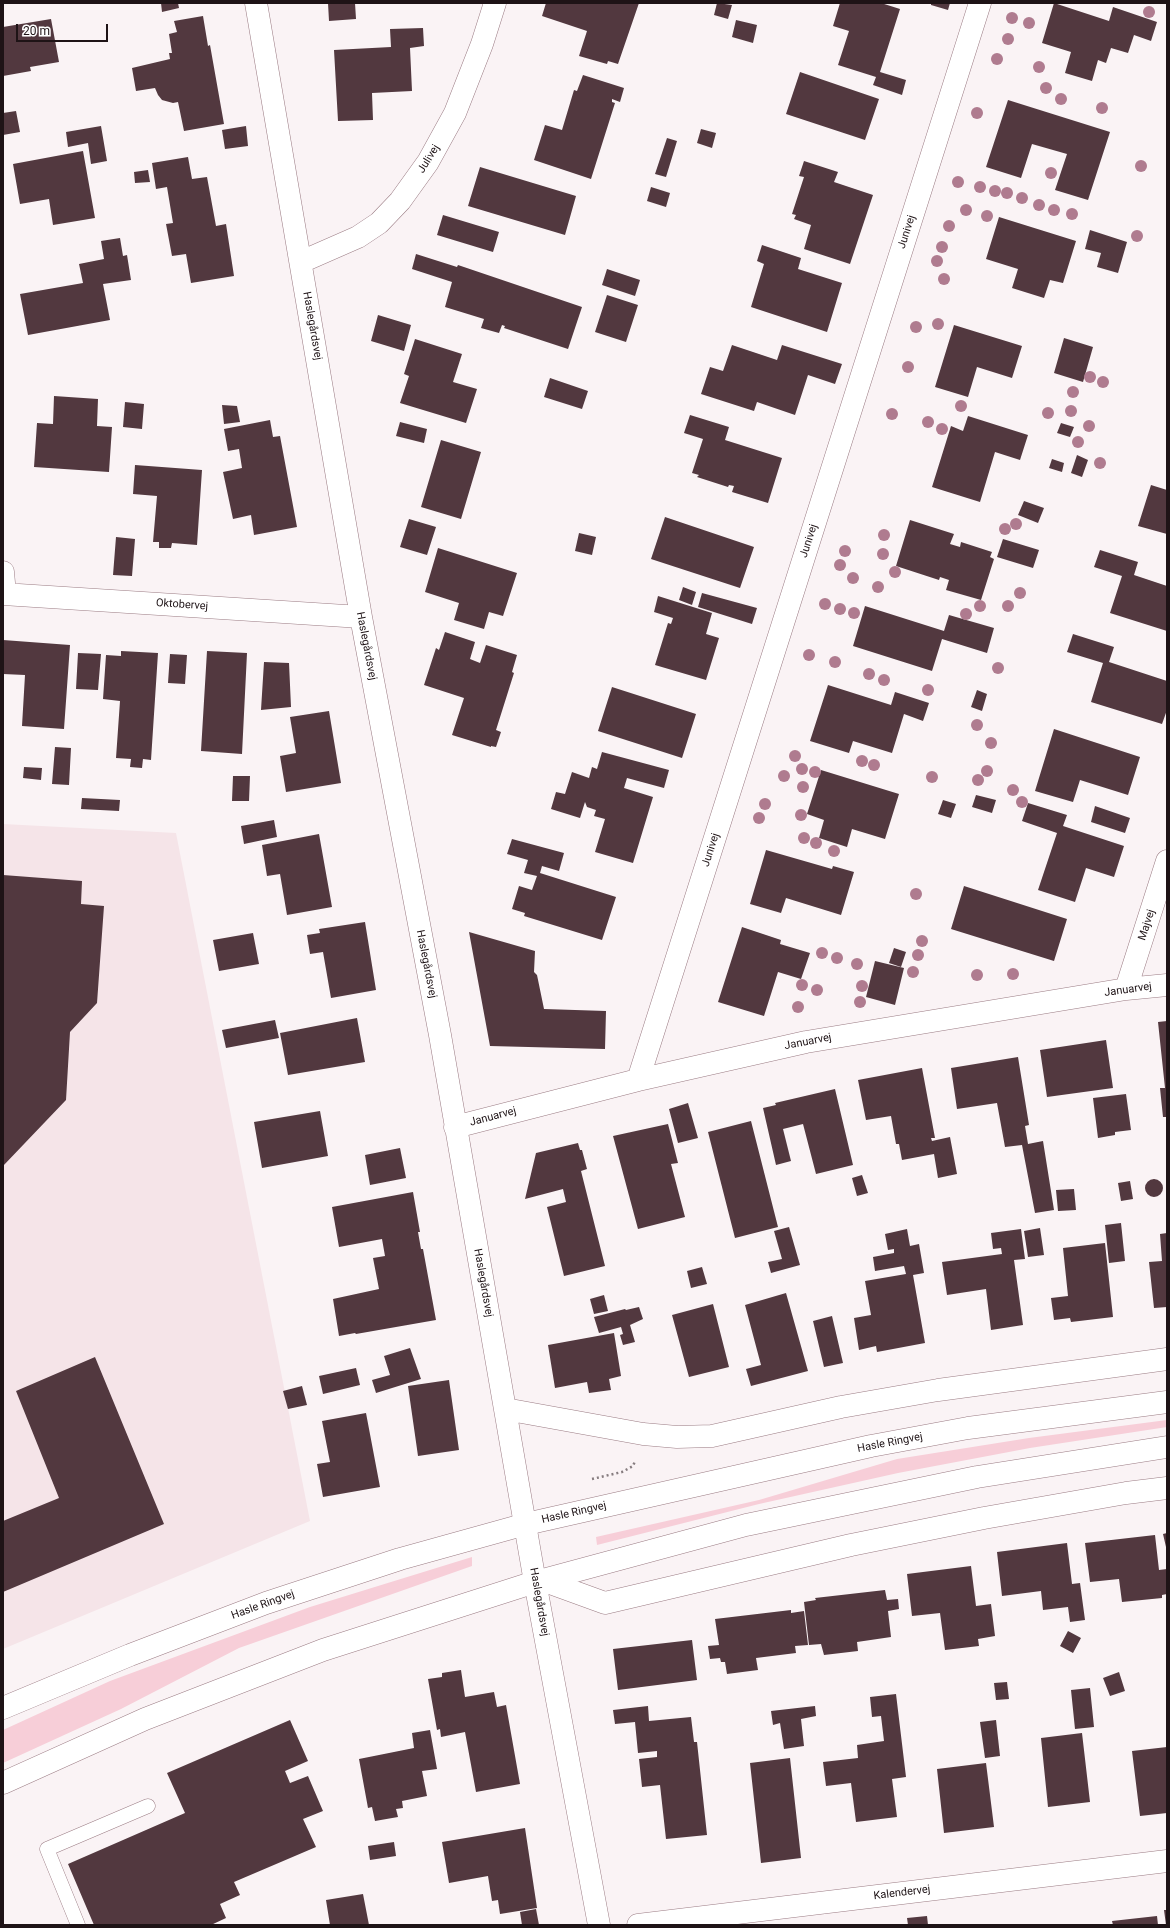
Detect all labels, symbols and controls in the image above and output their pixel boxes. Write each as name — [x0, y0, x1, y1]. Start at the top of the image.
scale bar — [18, 16, 110, 42]
text: 20 m — [23, 24, 50, 38]
street label: Julivej — [415, 142, 443, 176]
street label: Junivej — [895, 214, 919, 250]
street label: Haslegårdsvej — [299, 291, 325, 361]
street label: Junivej — [797, 523, 821, 559]
street label: Oktobervej — [155, 597, 209, 613]
street label: Haslegårdsvej — [353, 611, 379, 681]
street label: Junivej — [699, 832, 723, 868]
street label: Majvej — [1136, 908, 1158, 942]
street label: Haslegårdsvej — [413, 929, 439, 999]
street label: Januarvej — [1103, 980, 1153, 1000]
street label: Januarvej — [783, 1031, 833, 1053]
street label: Januarvej — [468, 1104, 518, 1130]
street label: Haslegårdsvej — [470, 1248, 496, 1318]
street label: Hasle Ringvej — [856, 1430, 924, 1456]
street label: Hasle Ringvej — [540, 1499, 608, 1527]
street label: Haslegårdsvej — [526, 1567, 552, 1637]
street label: Hasle Ringvej — [230, 1587, 296, 1623]
street label: Kalendervej — [873, 1883, 931, 1903]

